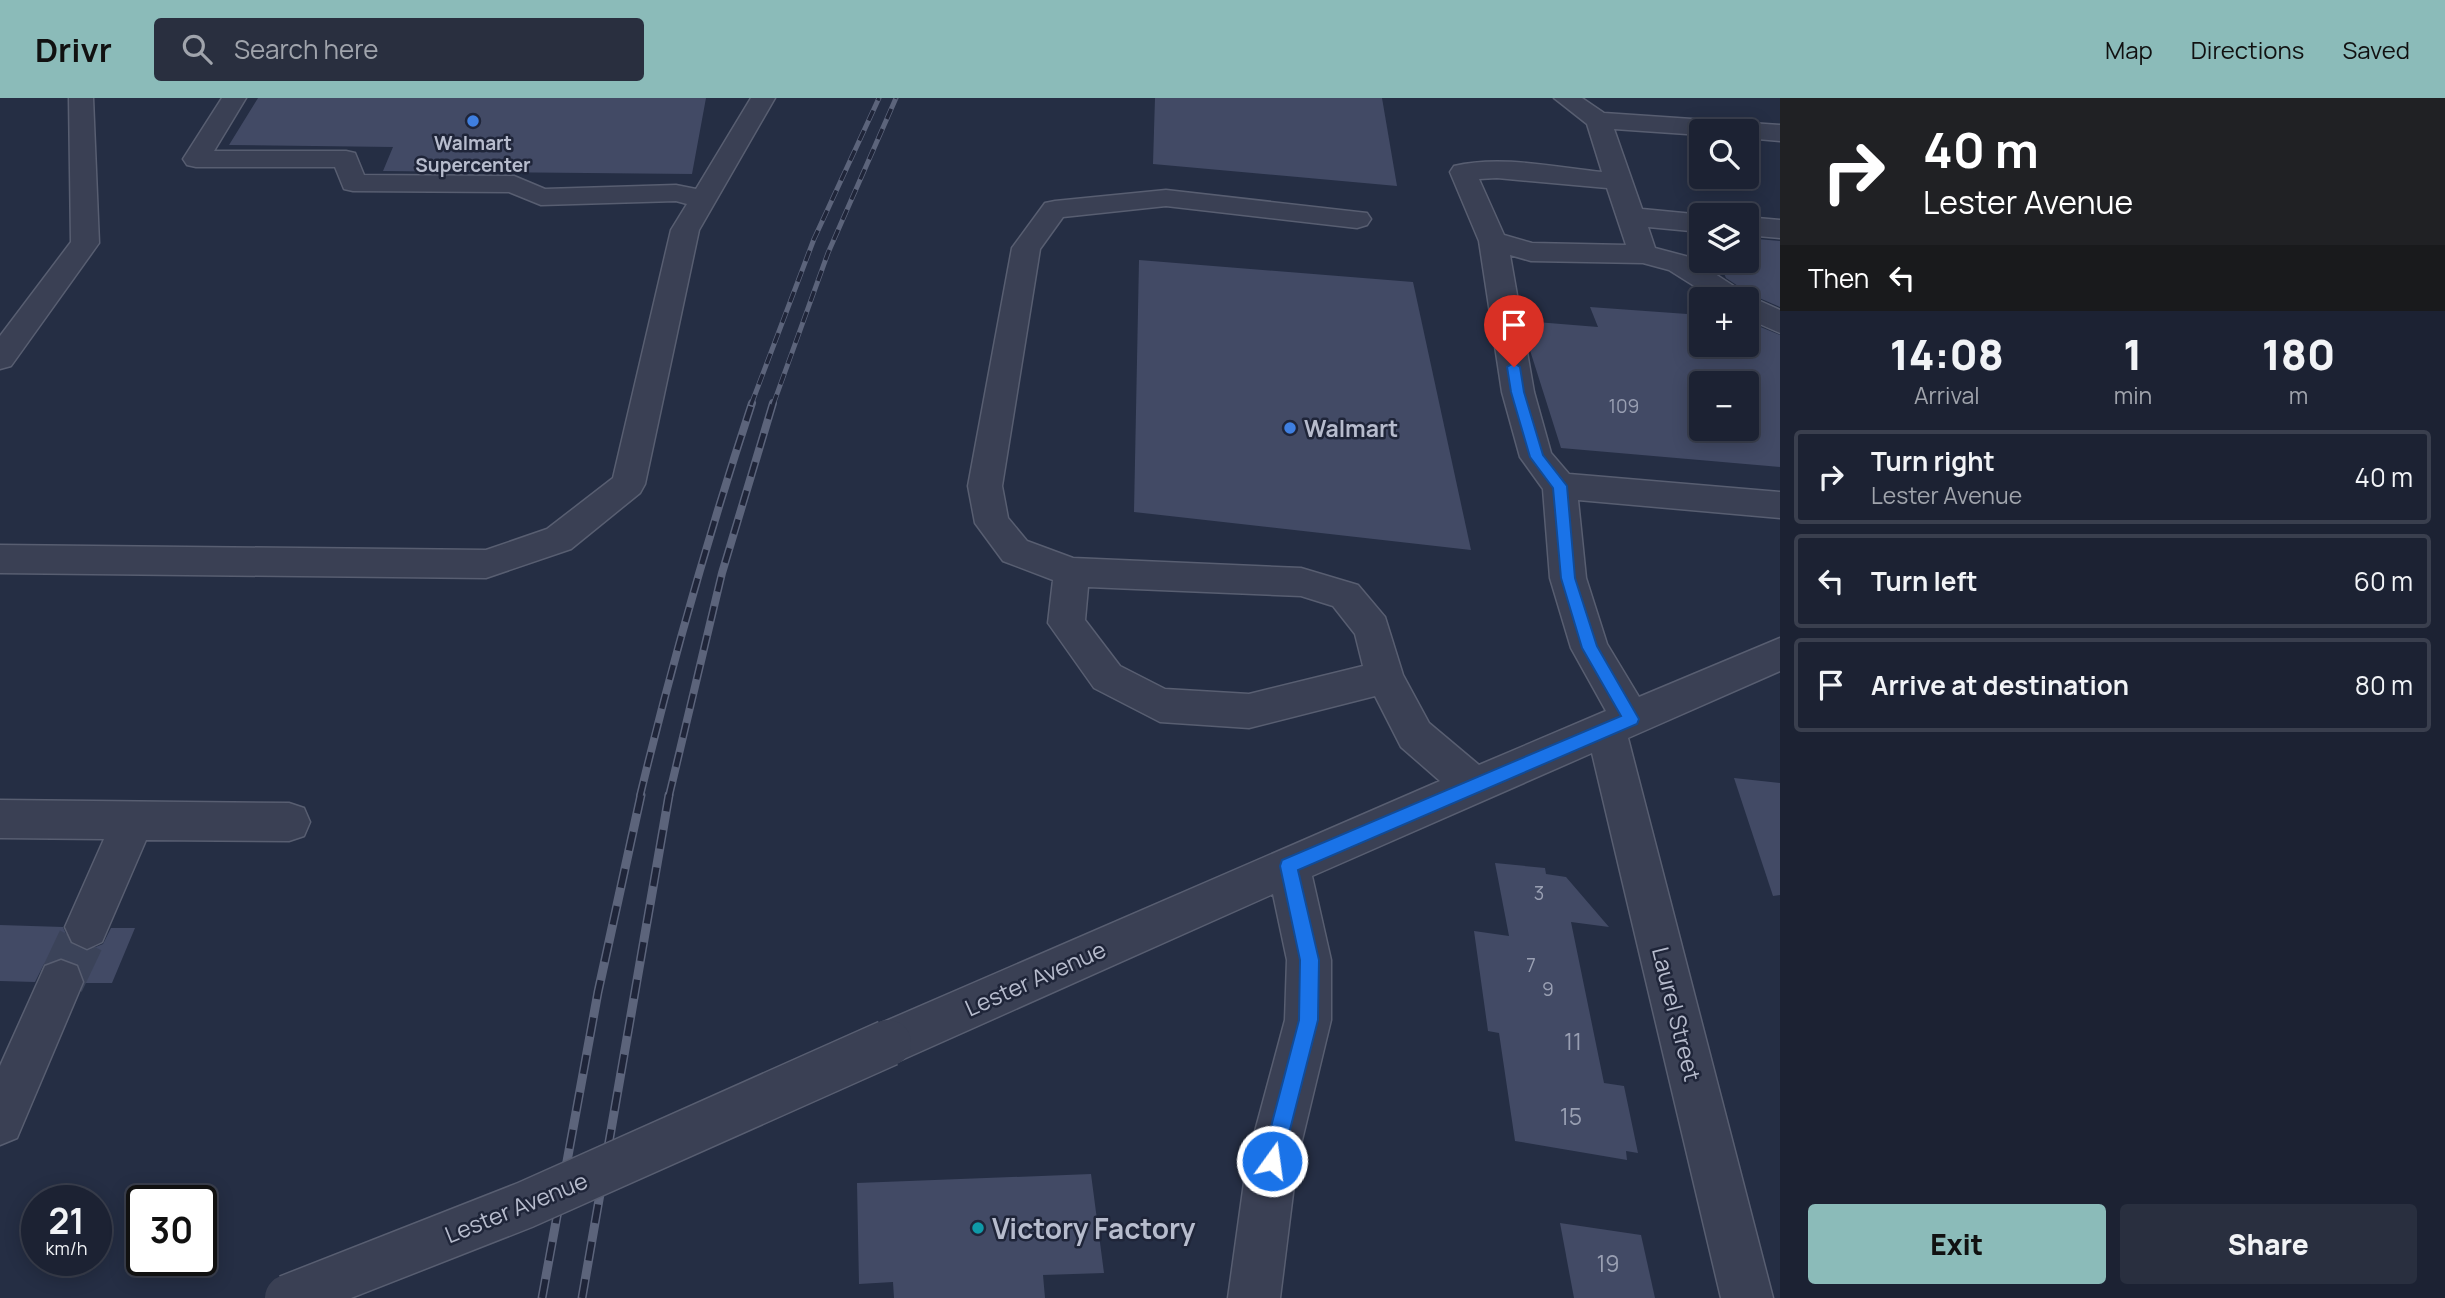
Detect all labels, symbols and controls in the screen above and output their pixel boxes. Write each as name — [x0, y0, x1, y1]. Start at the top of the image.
search box — [154, 18, 644, 81]
text: Drivr — [35, 27, 112, 72]
icon: search — [178, 30, 216, 68]
text: Search here — [234, 31, 378, 67]
text: Map — [2105, 33, 2153, 66]
text: Directions — [2191, 33, 2304, 66]
text: Saved — [2342, 33, 2410, 66]
marker: Walmart Supercenter — [465, 113, 481, 129]
text: 40 m — [1923, 116, 2039, 183]
map controls — [1689, 119, 1759, 441]
button: search — [1689, 119, 1759, 189]
icon: right — [1808, 126, 1899, 217]
place label: Walmart Supercenter — [415, 130, 531, 178]
text: Lester Avenue — [1923, 180, 2133, 224]
button: layers — [1689, 203, 1759, 273]
icon: left — [1883, 259, 1921, 297]
text: Then — [1808, 260, 1869, 296]
button: + — [1689, 287, 1759, 357]
pin — [1484, 295, 1544, 367]
icon: arrive — [1495, 306, 1533, 344]
text: 14:08 — [1890, 325, 2004, 383]
text: 1 — [2123, 325, 2142, 383]
text: 180 — [2262, 325, 2335, 383]
button: − — [1689, 371, 1759, 441]
text: Arrival — [1914, 379, 1980, 411]
text: min — [2114, 379, 2152, 411]
text: m — [2289, 379, 2308, 411]
house number: 109 — [1609, 393, 1639, 419]
place label: Walmart — [1304, 412, 1398, 444]
marker: Walmart — [1282, 420, 1298, 436]
text: Turn right — [1871, 443, 1995, 479]
icon: right — [1812, 458, 1850, 496]
text: 40 m — [2355, 459, 2413, 495]
text: Lester Avenue — [1871, 479, 2022, 511]
icon: left — [1812, 562, 1850, 600]
text: Turn left — [1871, 563, 1978, 599]
text: 60 m — [2354, 563, 2413, 599]
icon: arrive — [1812, 666, 1850, 704]
text: Arrive at destination — [1871, 667, 2129, 703]
text: 80 m — [2355, 667, 2413, 703]
house number: 3 — [1534, 880, 1544, 906]
street label: Lester Avenue — [959, 933, 1111, 1023]
street label: Laurel Street — [1645, 944, 1709, 1084]
house number: 7 — [1526, 952, 1536, 978]
house number: 9 — [1542, 976, 1554, 1002]
house number: 11 — [1564, 1025, 1582, 1057]
house number: 15 — [1560, 1100, 1582, 1132]
position arrow — [1235, 1124, 1309, 1198]
street label: Lester Avenue — [440, 1164, 592, 1250]
speed limit sign: 30 — [126, 1185, 217, 1276]
text: 21 — [48, 1197, 85, 1245]
button: Exit — [1808, 1204, 2106, 1284]
button: Share — [2120, 1204, 2417, 1284]
place label: Victory Factory — [992, 1209, 1196, 1247]
marker: Victory Factory — [970, 1220, 986, 1236]
text: km/h — [46, 1236, 87, 1260]
house number: 19 — [1596, 1247, 1620, 1279]

